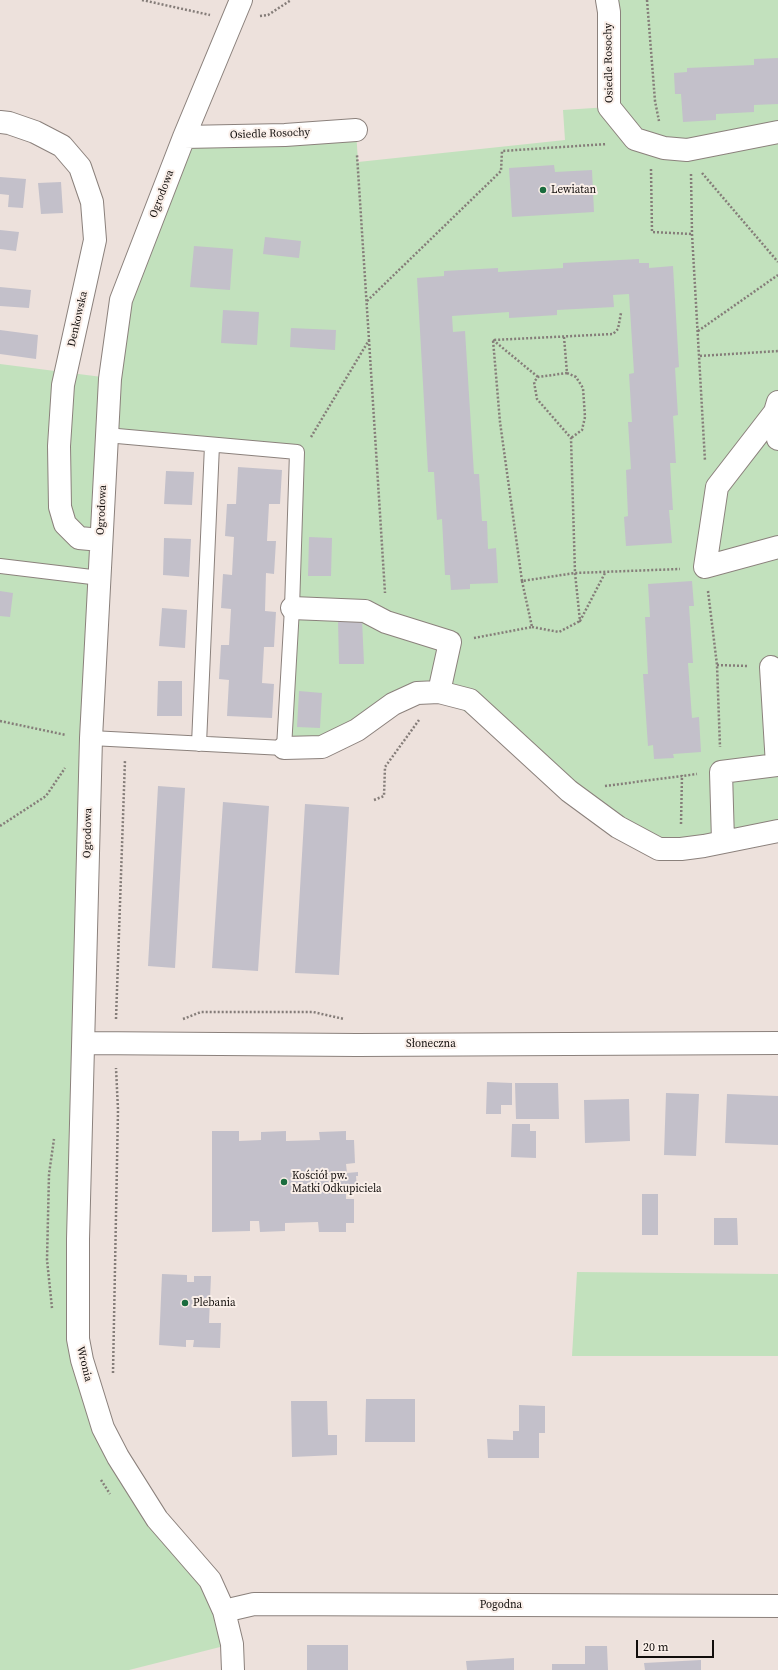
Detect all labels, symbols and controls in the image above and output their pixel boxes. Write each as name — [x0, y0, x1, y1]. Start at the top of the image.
street label: Osiedle Rosochy — [602, 23, 616, 103]
street label: Osiedle Rosochy — [230, 126, 310, 142]
street label: Ogrodowa — [147, 168, 177, 220]
place label: Lewiatan — [551, 183, 596, 197]
marker: Lewiatan — [538, 185, 548, 195]
street label: Denkowska — [65, 290, 91, 348]
street label: Ogrodowa — [94, 485, 110, 535]
street label: Ogrodowa — [81, 808, 95, 858]
street label: Słoneczna — [406, 1037, 456, 1051]
place label: Kościół pw. Matki Odkupiciela — [292, 1169, 382, 1195]
marker: Kościół pw. Matki Odkupiciela — [279, 1177, 289, 1187]
place label: Plebania — [193, 1296, 236, 1310]
marker: Plebania — [180, 1298, 190, 1308]
street label: Wronia — [73, 1345, 95, 1383]
street label: Pogodna — [480, 1598, 522, 1612]
scale bar — [638, 1632, 716, 1658]
text: 20 m — [643, 1639, 669, 1655]

